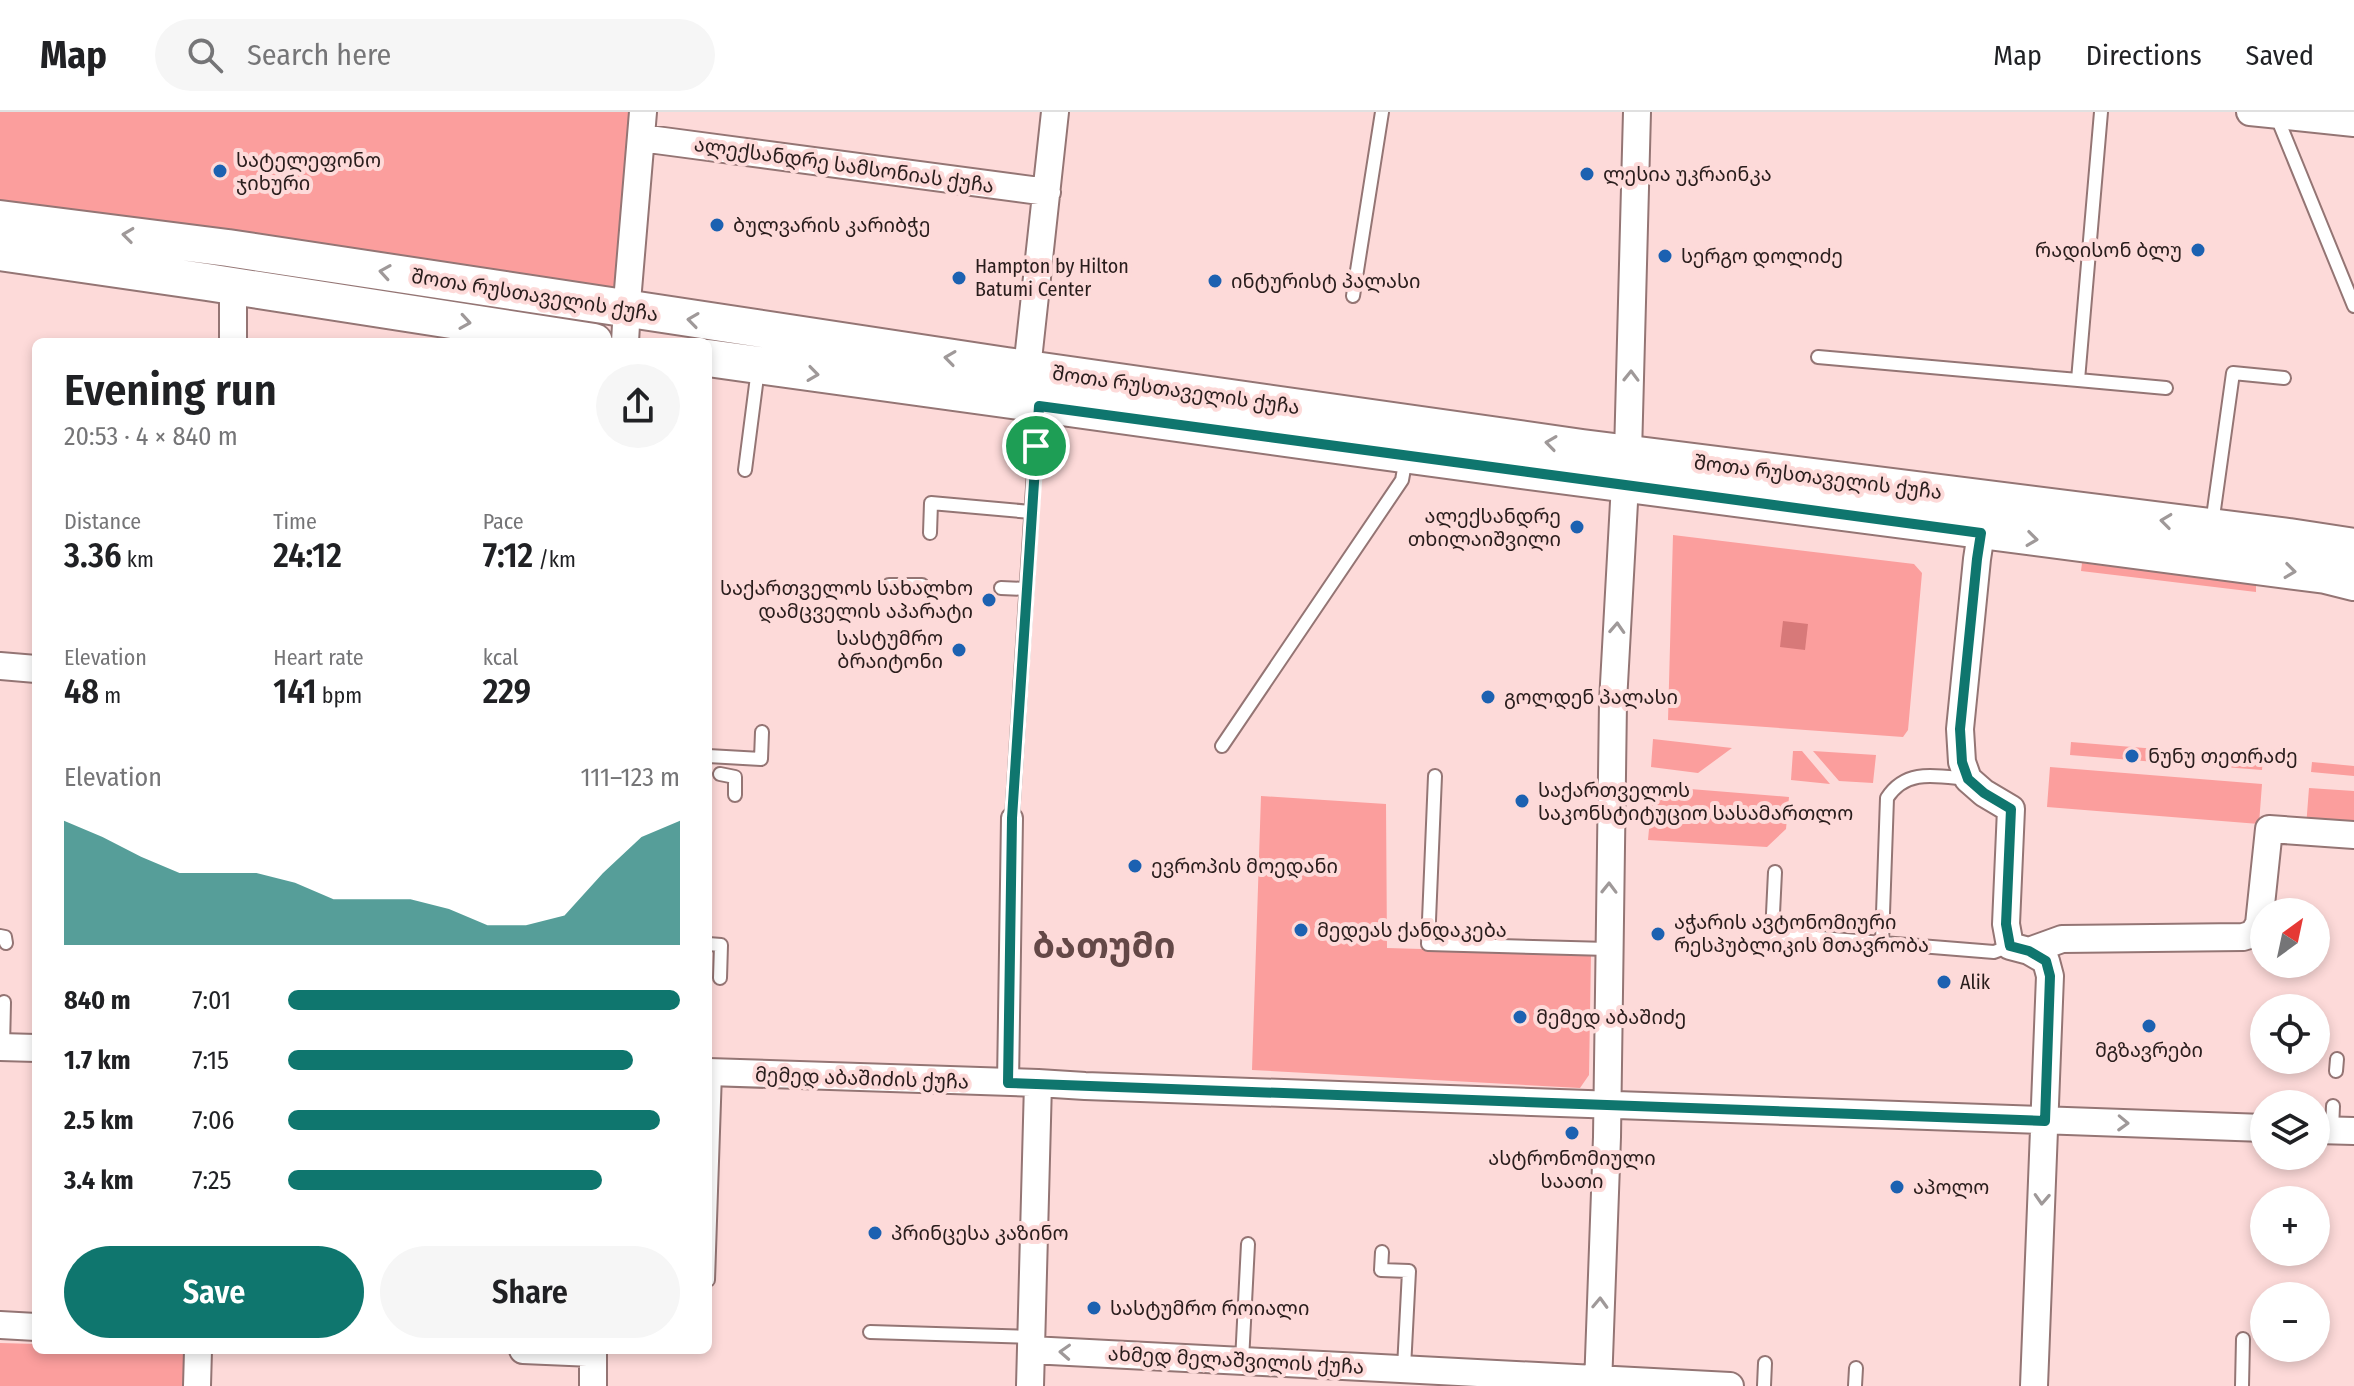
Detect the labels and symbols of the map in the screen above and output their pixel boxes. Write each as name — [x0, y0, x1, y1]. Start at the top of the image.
street label: ალექსანდრე სამსონიას ქუჩა — [692, 132, 996, 199]
place label: სატელეფონო ჯიხური — [236, 148, 381, 195]
marker: სატელეფონო ჯიხური — [211, 162, 229, 180]
place label: ლესია უკრაინკა — [1603, 162, 1772, 187]
marker: ლესია უკრაინკა — [1578, 165, 1596, 183]
place label: ბულვარის კარიბჭე — [733, 213, 931, 238]
marker: ბულვარის კარიბჭე — [708, 216, 726, 234]
one-way arrow — [121, 227, 134, 244]
place label: რადისონ ბლუ — [2035, 238, 2182, 263]
marker: რადისონ ბლუ — [2189, 241, 2207, 259]
place label: სერგო დოლიძე — [1681, 244, 1843, 269]
marker: სერგო დოლიძე — [1656, 247, 1674, 265]
place label: Hampton by Hilton Batumi Center — [975, 254, 1129, 301]
one-way arrow — [378, 264, 392, 281]
street label: შოთა რუსთაველის ქუჩა — [410, 264, 660, 327]
marker: Hampton by Hilton Batumi Center — [950, 269, 968, 287]
place label: ინტურისტ პალასი — [1231, 269, 1421, 294]
marker: ინტურისტ პალასი — [1206, 272, 1224, 290]
one-way arrow — [686, 312, 700, 329]
one-way arrow — [458, 313, 472, 330]
one-way arrow — [943, 350, 957, 367]
street label: შოთა რუსთაველის ქუჩა — [1051, 361, 1301, 420]
one-way arrow — [806, 365, 820, 382]
one-way arrow — [1622, 369, 1640, 382]
pin — [1002, 412, 1070, 480]
one-way arrow — [1544, 435, 1558, 452]
street label: შოთა რუსთაველის ქუჩა — [1693, 450, 1943, 505]
place label: ალექსანდრე თხილაიშვილი — [1408, 504, 1561, 552]
one-way arrow — [2159, 513, 2172, 530]
marker: ალექსანდრე თხილაიშვილი — [1568, 518, 1586, 536]
one-way arrow — [2026, 531, 2039, 548]
one-way arrow — [2284, 562, 2297, 579]
place label: საქართველოს სახალხო დამცველის აპარატი — [720, 576, 973, 624]
marker: საქართველოს სახალხო დამცველის აპარატი — [980, 591, 998, 609]
one-way arrow — [1608, 621, 1625, 634]
place label: სასტუმრო ბრაიტონი — [836, 626, 943, 673]
marker: სასტუმრო ბრაიტონი — [950, 641, 968, 659]
place label: გოლდენ პალასი — [1504, 685, 1678, 710]
marker: გოლდენ პალასი — [1479, 688, 1497, 706]
place label: ნუნუ თეთრაძე — [2148, 744, 2298, 768]
marker: ნუნუ თეთრაძე — [2123, 747, 2141, 765]
place label: საქართველოს საკონსტიტუციო სასამართლო — [1538, 778, 1853, 826]
marker: საქართველოს საკონსტიტუციო სასამართლო — [1513, 792, 1531, 810]
place label: ევროპის მოედანი — [1151, 854, 1338, 879]
marker: ევროპის მოედანი — [1126, 857, 1144, 875]
one-way arrow — [1601, 881, 1618, 894]
north arrow — [2250, 898, 2330, 978]
place label: აჭარის ავტონომიური რესპუბლიკის მთავრობა — [1674, 910, 1929, 958]
place label: მედეას ქანდაკება — [1317, 918, 1507, 943]
marker: მედეას ქანდაკება — [1292, 921, 1310, 939]
district label: ბათუმი — [1032, 924, 1176, 968]
marker: აჭარის ავტონომიური რესპუბლიკის მთავრობა — [1649, 925, 1667, 943]
place label: Alik — [1960, 970, 1991, 994]
marker: Alik — [1935, 973, 1953, 991]
place label: მემედ აბაშიძე — [1536, 1005, 1686, 1030]
marker: მემედ აბაშიძე — [1511, 1008, 1529, 1026]
marker: მგზავრები — [2140, 1017, 2158, 1035]
place label: მგზავრები — [2095, 1038, 2203, 1062]
street label: მემედ აბაშიძის ქუჩა — [755, 1062, 969, 1095]
one-way arrow — [2117, 1115, 2130, 1132]
marker: ასტრონომიული საათი — [1563, 1124, 1581, 1142]
place label: ასტრონომიული საათი — [1488, 1146, 1656, 1193]
place label: აპოლო — [1913, 1175, 1989, 1200]
marker: აპოლო — [1888, 1178, 1906, 1196]
one-way arrow — [2034, 1193, 2051, 1206]
place label: პრინცესა კაზინო — [891, 1221, 1069, 1245]
marker: პრინცესა კაზინო — [866, 1224, 884, 1242]
place label: სასტუმრო როიალი — [1110, 1296, 1309, 1321]
one-way arrow — [1592, 1296, 1609, 1309]
marker: სასტუმრო როიალი — [1085, 1299, 1103, 1317]
street label: ახმედ მელაშვილის ქუჩა — [1107, 1341, 1365, 1380]
one-way arrow — [1058, 1343, 1071, 1360]

